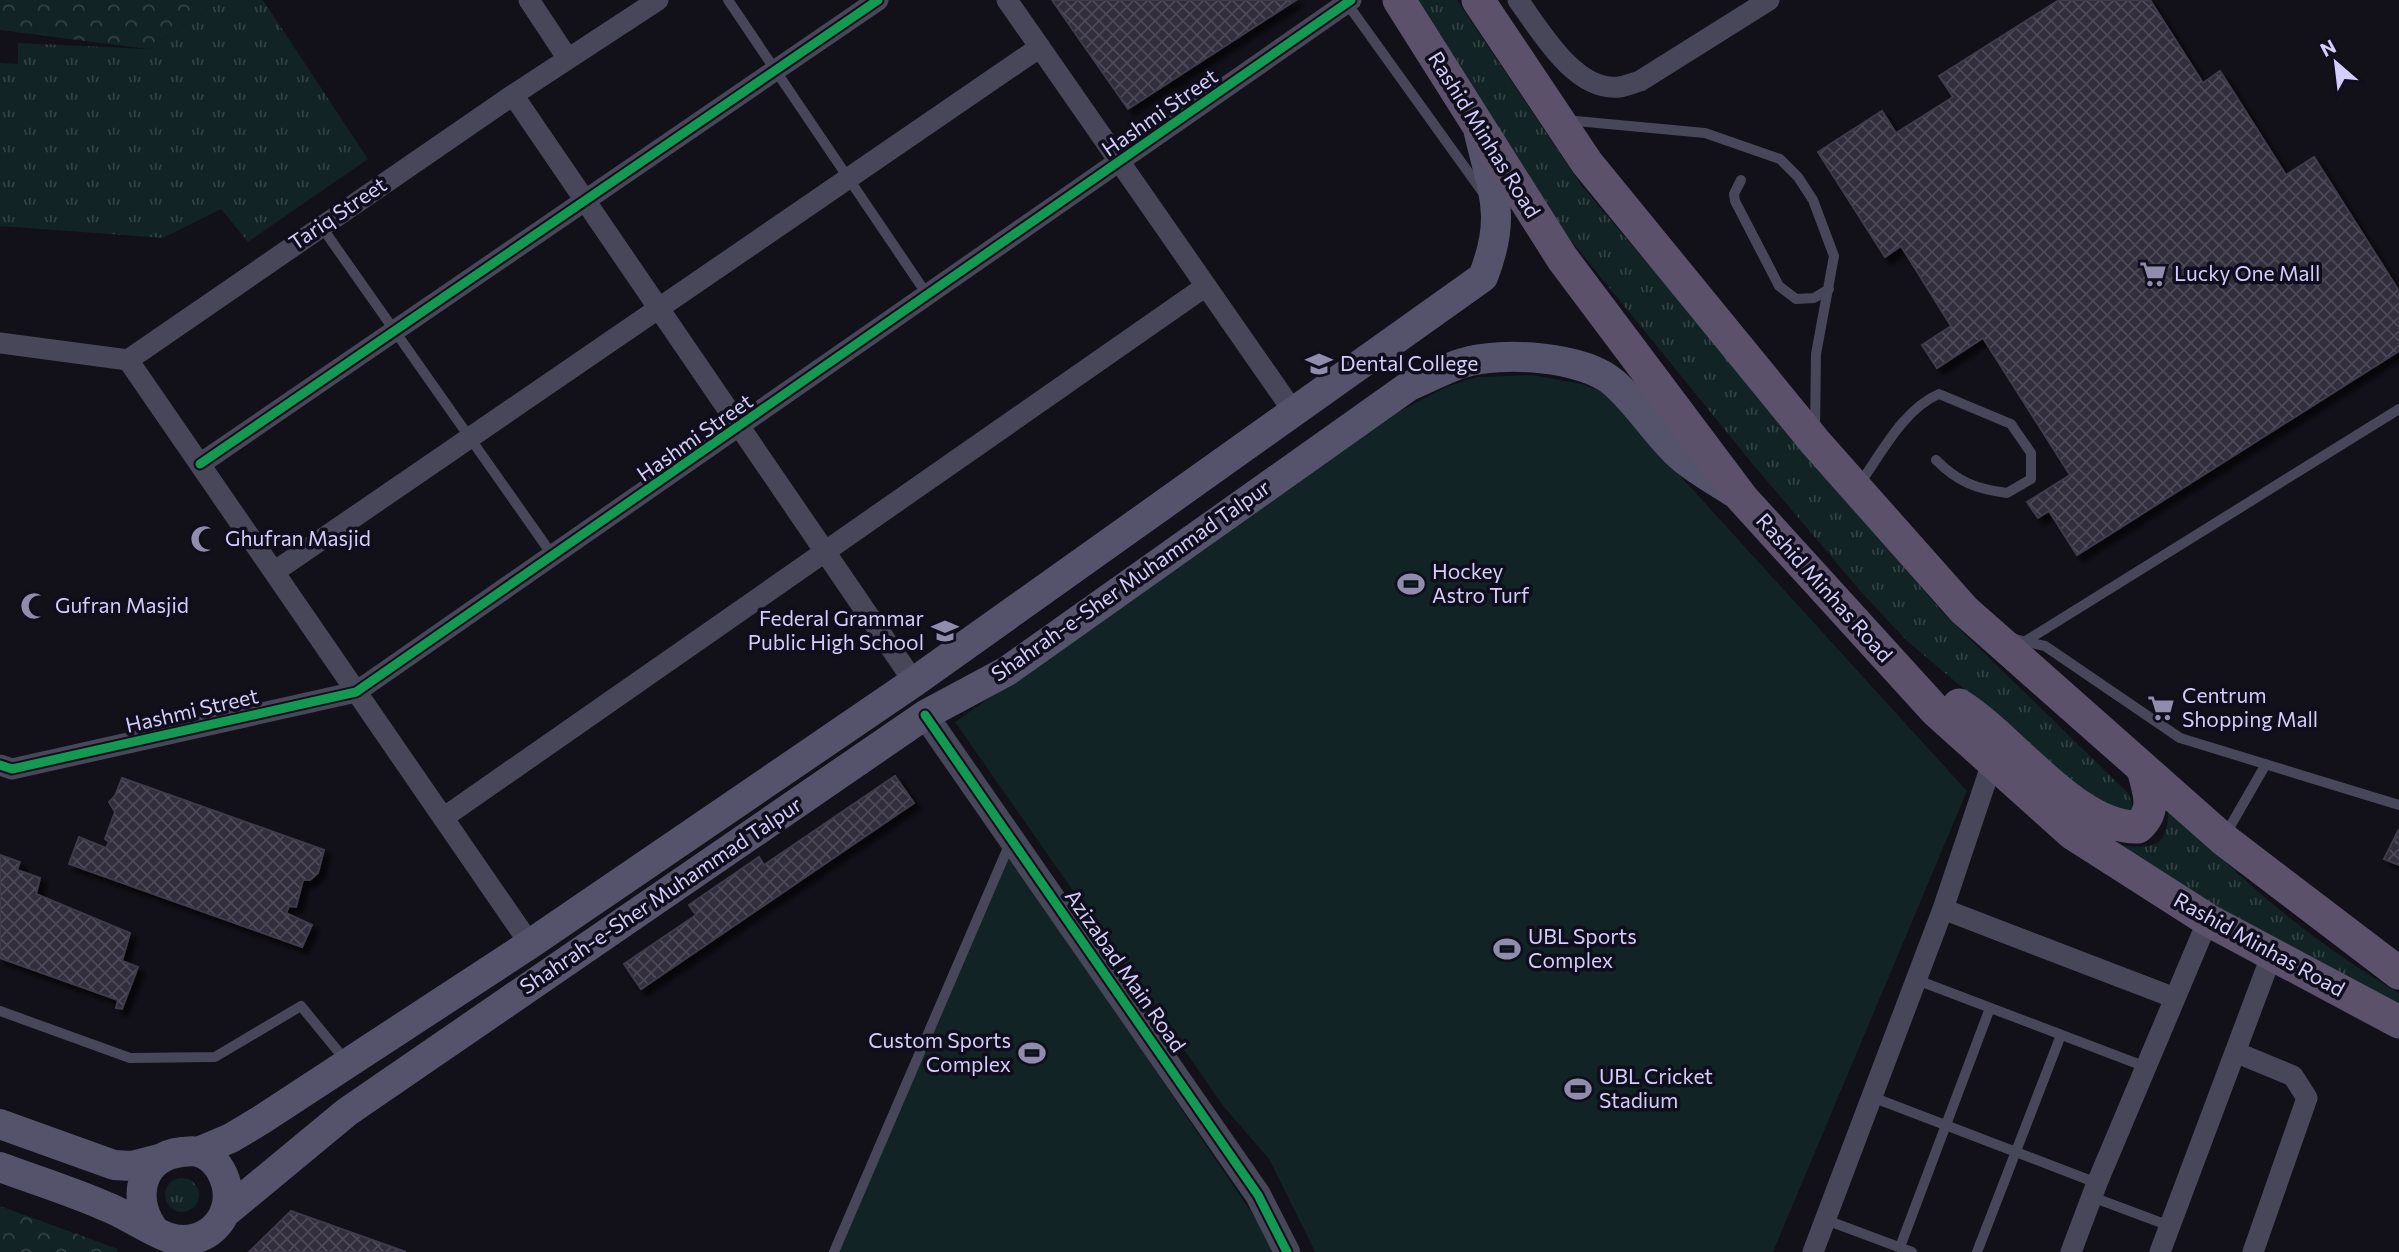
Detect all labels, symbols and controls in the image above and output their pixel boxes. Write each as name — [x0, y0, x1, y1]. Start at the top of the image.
north arrow — [2301, 28, 2371, 98]
text: N — [2316, 34, 2339, 61]
street label: Rashid Minhas Road — [1424, 46, 1547, 222]
street label: Hashmi Street — [1097, 63, 1222, 161]
street label: Tariq Street — [284, 171, 391, 254]
supermarket icon: Lucky One Mall — [2138, 259, 2168, 289]
place label: Lucky One Mall — [2174, 260, 2320, 285]
school or university icon: Dental College — [1304, 349, 1334, 379]
place label: Dental College — [1340, 350, 1478, 375]
street label: Hashmi Street — [632, 388, 757, 486]
street label: Shahrah-e-Sher Muhammad Talpur — [986, 474, 1274, 686]
street label: Rashid Minhas Road — [1752, 508, 1898, 666]
mosque icon: Ghufran Masjid — [189, 524, 219, 554]
place label: Ghufran Masjid — [225, 525, 371, 550]
place label: Hockey Astro Turf — [1432, 558, 1530, 607]
sports icon: Hockey Astro Turf — [1396, 569, 1426, 599]
mosque icon: Gufran Masjid — [19, 591, 49, 621]
place label: Gufran Masjid — [55, 592, 189, 617]
place label: Federal Grammar Public High School — [748, 605, 924, 654]
school or university icon: Federal Grammar Public High School — [930, 616, 960, 646]
street label: Hashmi Street — [123, 682, 260, 737]
place label: Centrum Shopping Mall — [2182, 682, 2318, 731]
supermarket icon: Centrum Shopping Mall — [2146, 693, 2176, 723]
street label: Shahrah-e-Sher Muhammad Talpur — [515, 791, 806, 999]
street label: Azizabad Main Road — [1061, 884, 1192, 1056]
street label: Rashid Minhas Road — [2170, 886, 2349, 1001]
place label: UBL Sports Complex — [1528, 923, 1637, 972]
sports icon: UBL Sports Complex — [1492, 934, 1522, 964]
place label: Custom Sports Complex — [868, 1027, 1011, 1076]
sports icon: Custom Sports Complex — [1017, 1038, 1047, 1068]
place label: UBL Cricket Stadium — [1599, 1063, 1713, 1112]
sports icon: UBL Cricket Stadium — [1563, 1074, 1593, 1104]

